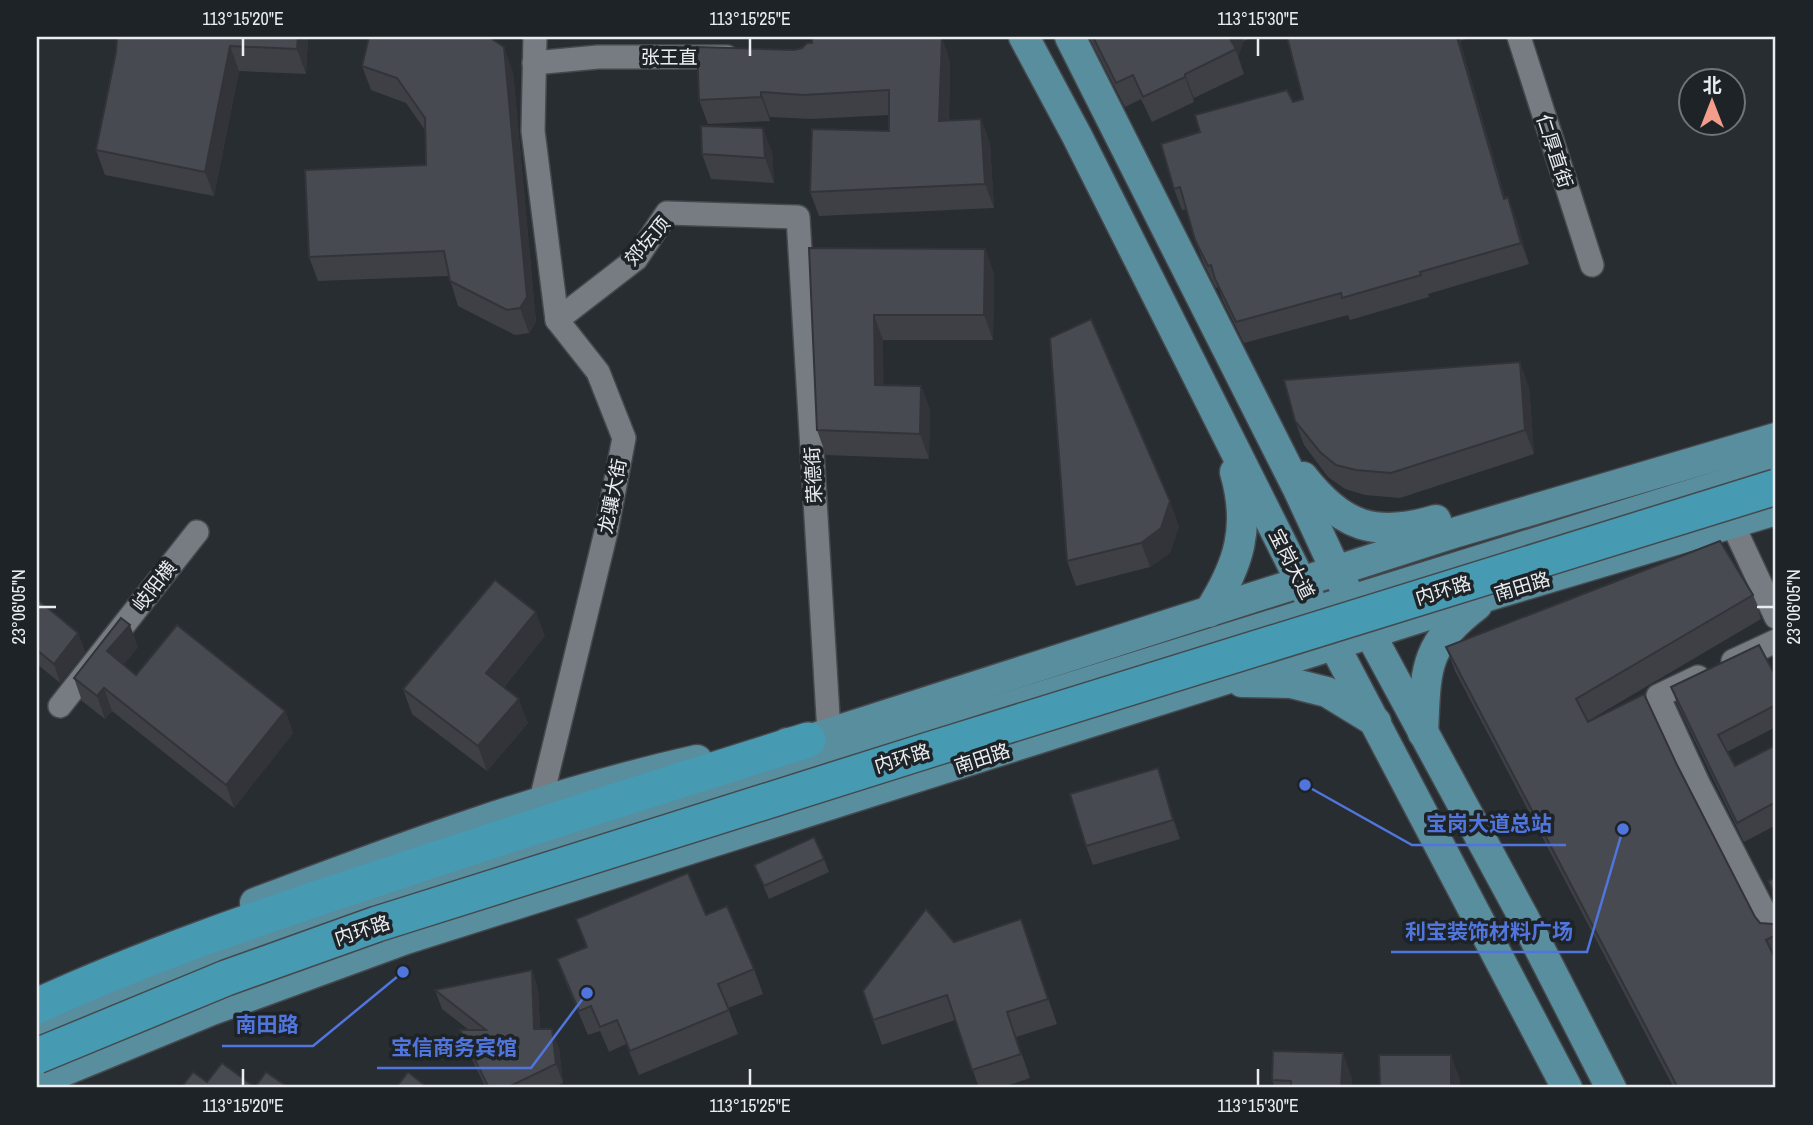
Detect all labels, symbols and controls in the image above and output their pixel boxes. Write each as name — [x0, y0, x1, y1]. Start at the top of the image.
text: 113°15'20"E — [202, 6, 284, 31]
text: 113°15'25"E — [709, 6, 791, 31]
text: 113°15'30"E — [1217, 6, 1299, 31]
street label: 张王直 — [640, 44, 698, 70]
north arrow — [1676, 66, 1746, 136]
text: 北 — [1702, 72, 1722, 98]
street label: 仁厚直街 — [1531, 111, 1579, 191]
street label: 郊坛顶 — [618, 211, 676, 271]
street label: 荣德街 — [799, 446, 827, 504]
street label: 龙骧大街 — [592, 456, 632, 536]
street label: 宝岗大道 — [1263, 524, 1321, 604]
street label: 岐阳横 — [126, 556, 182, 616]
street label: 南田路 — [1491, 565, 1553, 607]
text: 23°06'05"N — [6, 569, 31, 645]
street label: 内环路 — [1412, 569, 1474, 611]
text: 23°06'05"N — [1781, 569, 1806, 645]
street label: 内环路 — [871, 737, 933, 779]
street label: 南田路 — [951, 737, 1013, 779]
callout: 宝岗大道总站 — [1412, 803, 1566, 845]
text: 宝岗大道总站 — [1426, 809, 1552, 838]
street label: 内环路 — [331, 909, 393, 951]
callout: 利宝装饰材料广场 — [1391, 910, 1587, 952]
text: 利宝装饰材料广场 — [1405, 917, 1573, 946]
callout: 南田路 — [222, 1004, 313, 1046]
text: 南田路 — [236, 1010, 299, 1039]
callout: 宝信商务宾馆 — [377, 1026, 531, 1068]
text: 宝信商务宾馆 — [391, 1033, 517, 1062]
text: 113°15'20"E — [202, 1093, 284, 1118]
text: 113°15'25"E — [709, 1093, 791, 1118]
text: 113°15'30"E — [1217, 1093, 1299, 1118]

